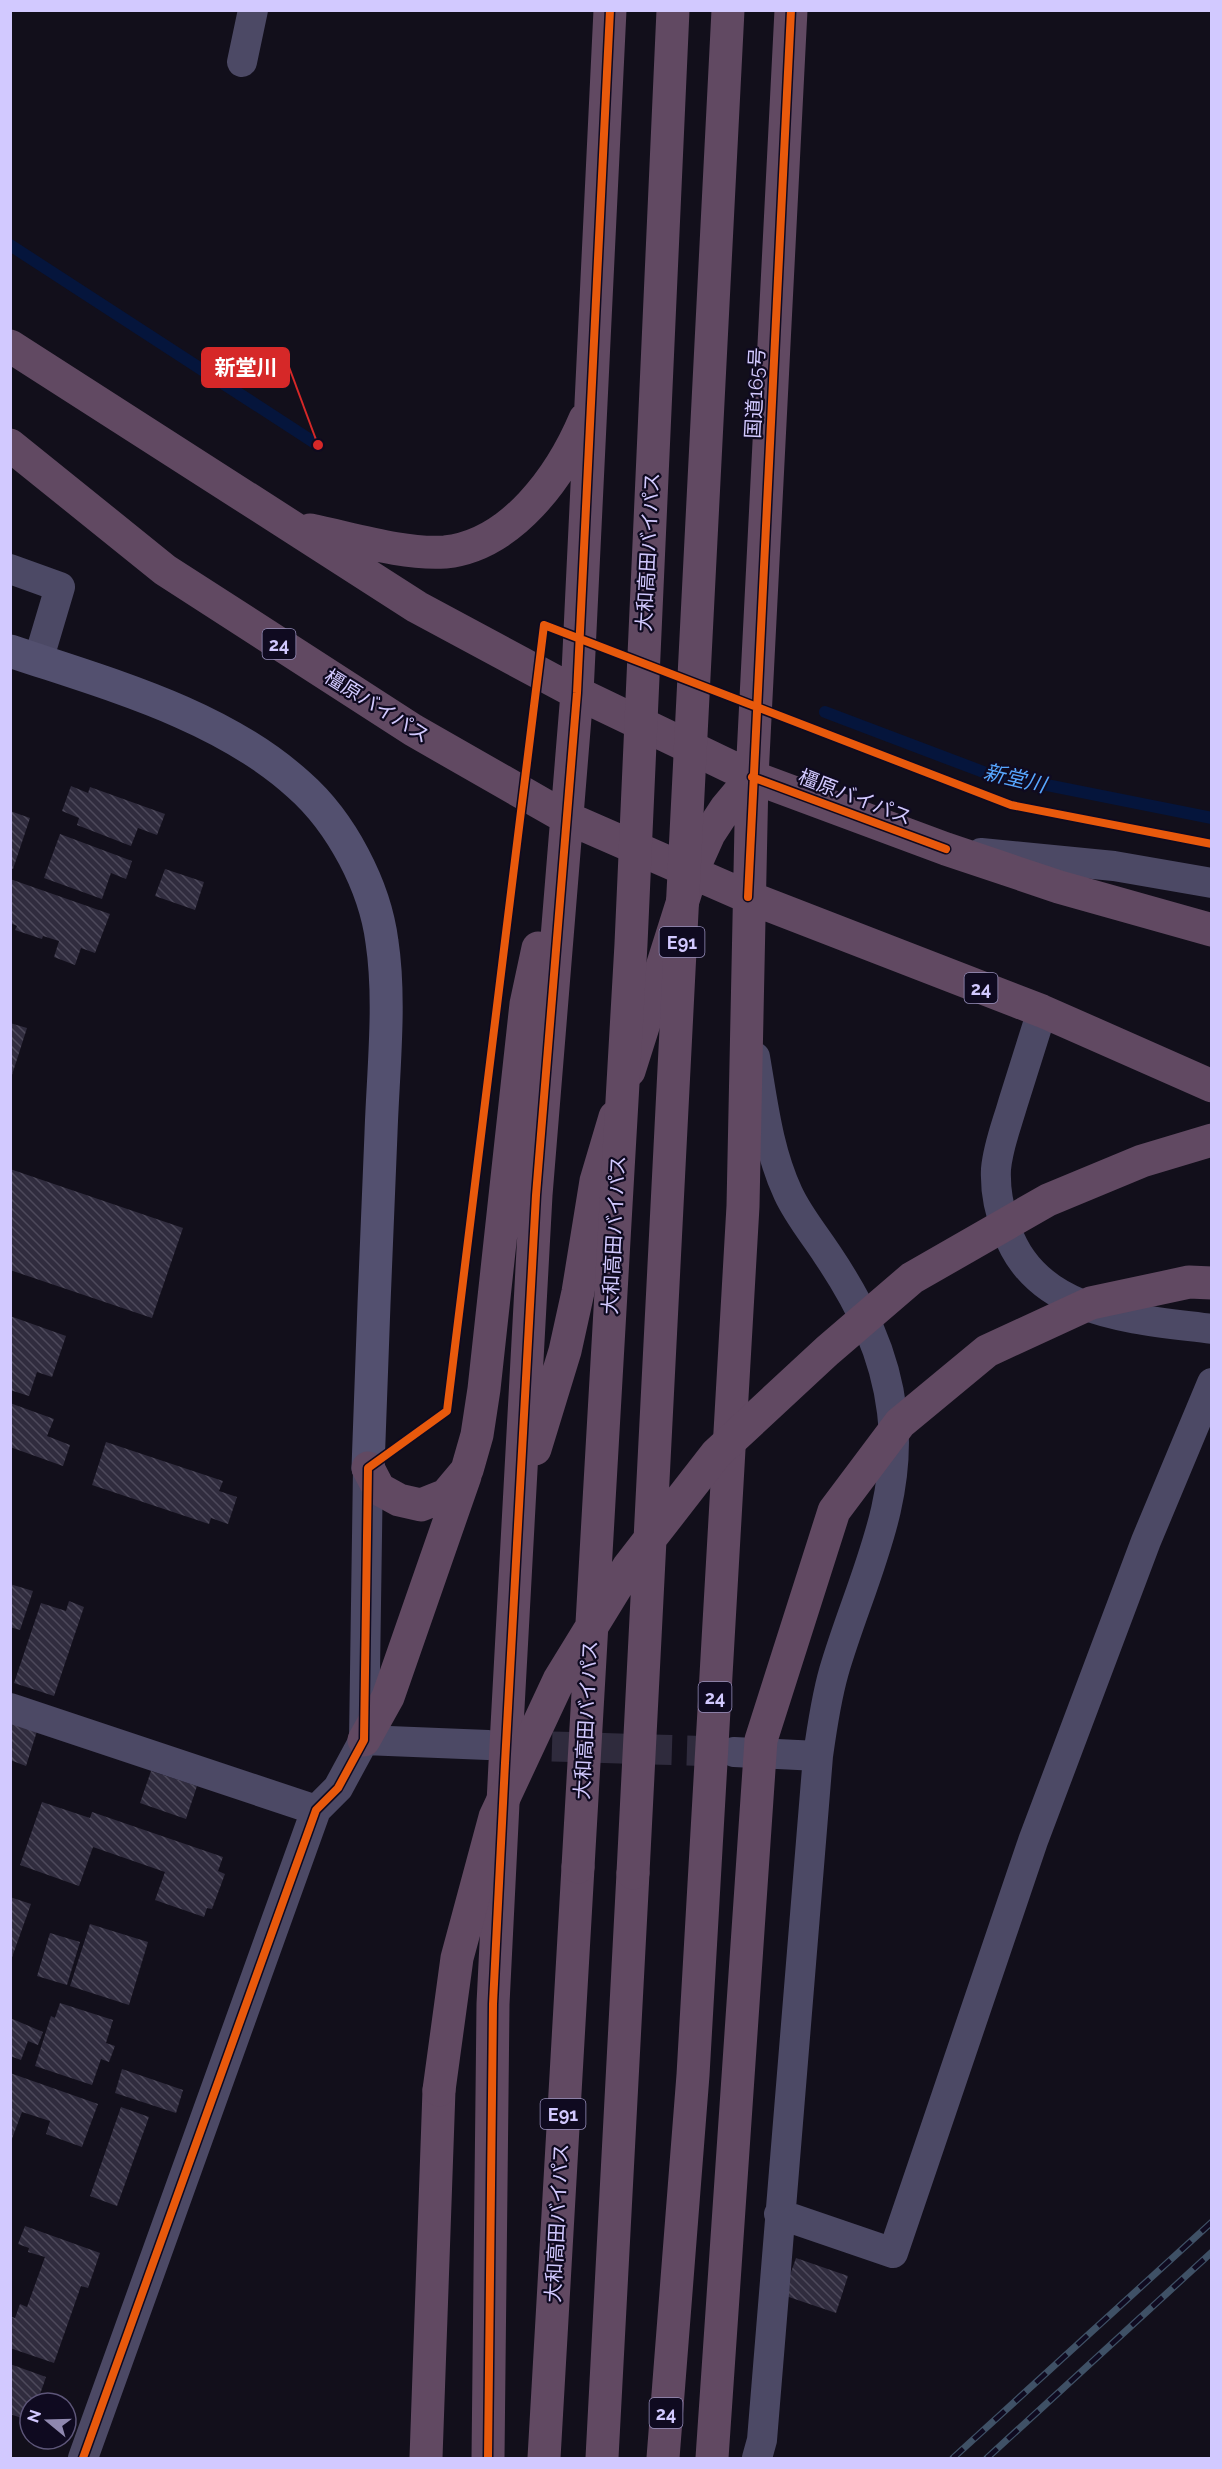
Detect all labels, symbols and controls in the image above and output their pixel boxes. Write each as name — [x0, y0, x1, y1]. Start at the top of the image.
street label: 国道165号 — [741, 347, 769, 439]
callout: 新堂川 — [202, 348, 289, 387]
text: 新堂川 — [215, 355, 278, 380]
street label: 大和高田バイパス — [632, 472, 664, 632]
road number: 24 — [262, 629, 296, 659]
street label: 橿原バイパス — [320, 664, 434, 748]
water label: 新堂川 — [981, 759, 1050, 798]
street label: 橿原バイパス — [795, 764, 915, 830]
road number: E91 — [660, 927, 704, 957]
road number: 24 — [964, 973, 998, 1003]
street label: 大和高田バイパス — [598, 1155, 630, 1315]
street label: 大和高田バイパス — [570, 1640, 602, 1800]
road number: 24 — [698, 1682, 732, 1712]
road number: E91 — [540, 2099, 586, 2129]
street label: 大和高田バイパス — [541, 2143, 573, 2303]
north arrow — [18, 2391, 78, 2451]
road number: 24 — [650, 2398, 682, 2428]
text: N — [23, 2407, 45, 2425]

